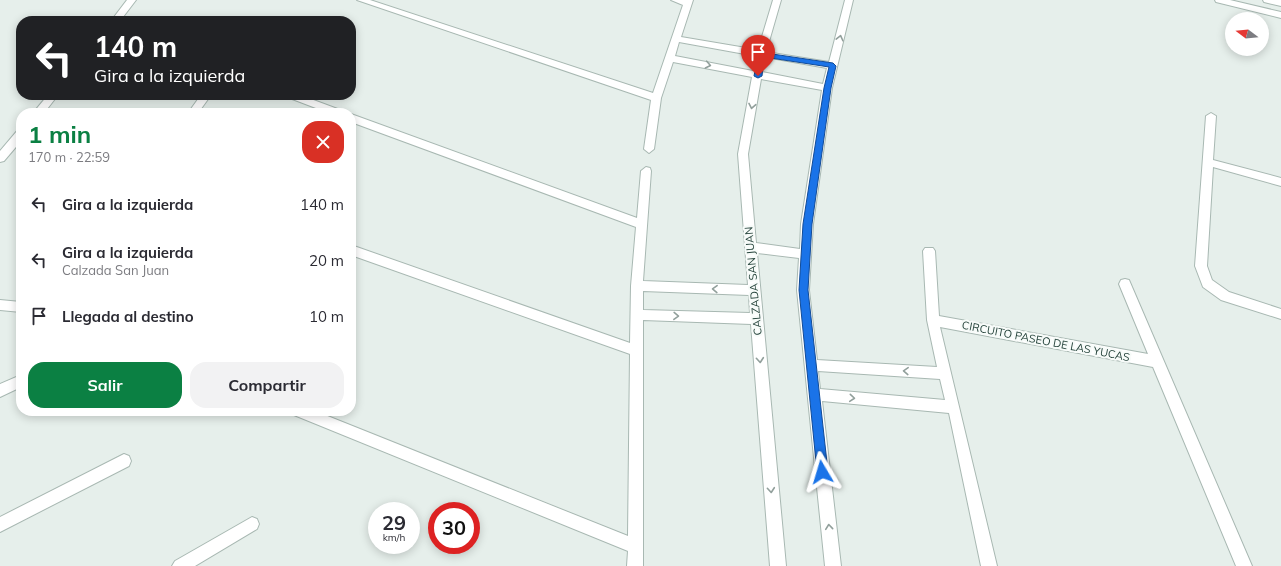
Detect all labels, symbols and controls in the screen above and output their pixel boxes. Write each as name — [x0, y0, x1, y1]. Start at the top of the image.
north arrow — [1225, 12, 1269, 56]
map controls — [1225, 12, 1269, 56]
text: 140 m — [94, 29, 177, 64]
icon: left — [28, 32, 80, 84]
one-way arrow — [835, 34, 843, 41]
pin — [741, 35, 775, 76]
icon: arrive — [747, 41, 769, 63]
one-way arrow — [705, 61, 711, 69]
text: Gira a la izquierda — [94, 64, 245, 87]
one-way arrow — [749, 103, 757, 109]
text: 1 min — [28, 119, 91, 149]
button: close — [302, 121, 344, 163]
text: 170 m · 22:59 — [28, 149, 110, 165]
icon: left — [28, 193, 50, 215]
text: Gira a la izquierda — [62, 195, 193, 214]
text: 140 m — [300, 195, 344, 214]
street label: CALZADA SAN JUAN — [741, 226, 765, 336]
text: Gira a la izquierda — [62, 243, 193, 262]
icon: left — [28, 249, 50, 271]
text: 20 m — [309, 251, 344, 270]
text: Calzada San Juan — [62, 262, 169, 278]
one-way arrow — [712, 285, 718, 293]
icon: arrive — [28, 305, 50, 327]
text: Llegada al destino — [62, 307, 194, 326]
text: 10 m — [309, 307, 344, 326]
one-way arrow — [673, 312, 679, 320]
street label: CIRCUITO PASEO DE LAS YUCAS — [961, 318, 1131, 364]
one-way arrow — [755, 357, 764, 363]
button: Salir — [28, 362, 182, 408]
button: Compartir — [190, 362, 344, 408]
one-way arrow — [903, 366, 909, 375]
one-way arrow — [849, 393, 855, 402]
position arrow — [801, 451, 843, 493]
one-way arrow — [767, 487, 776, 493]
speed limit sign: 30 — [428, 502, 480, 554]
text: 29 — [382, 510, 406, 535]
one-way arrow — [824, 524, 833, 530]
text: km/h — [383, 531, 405, 544]

